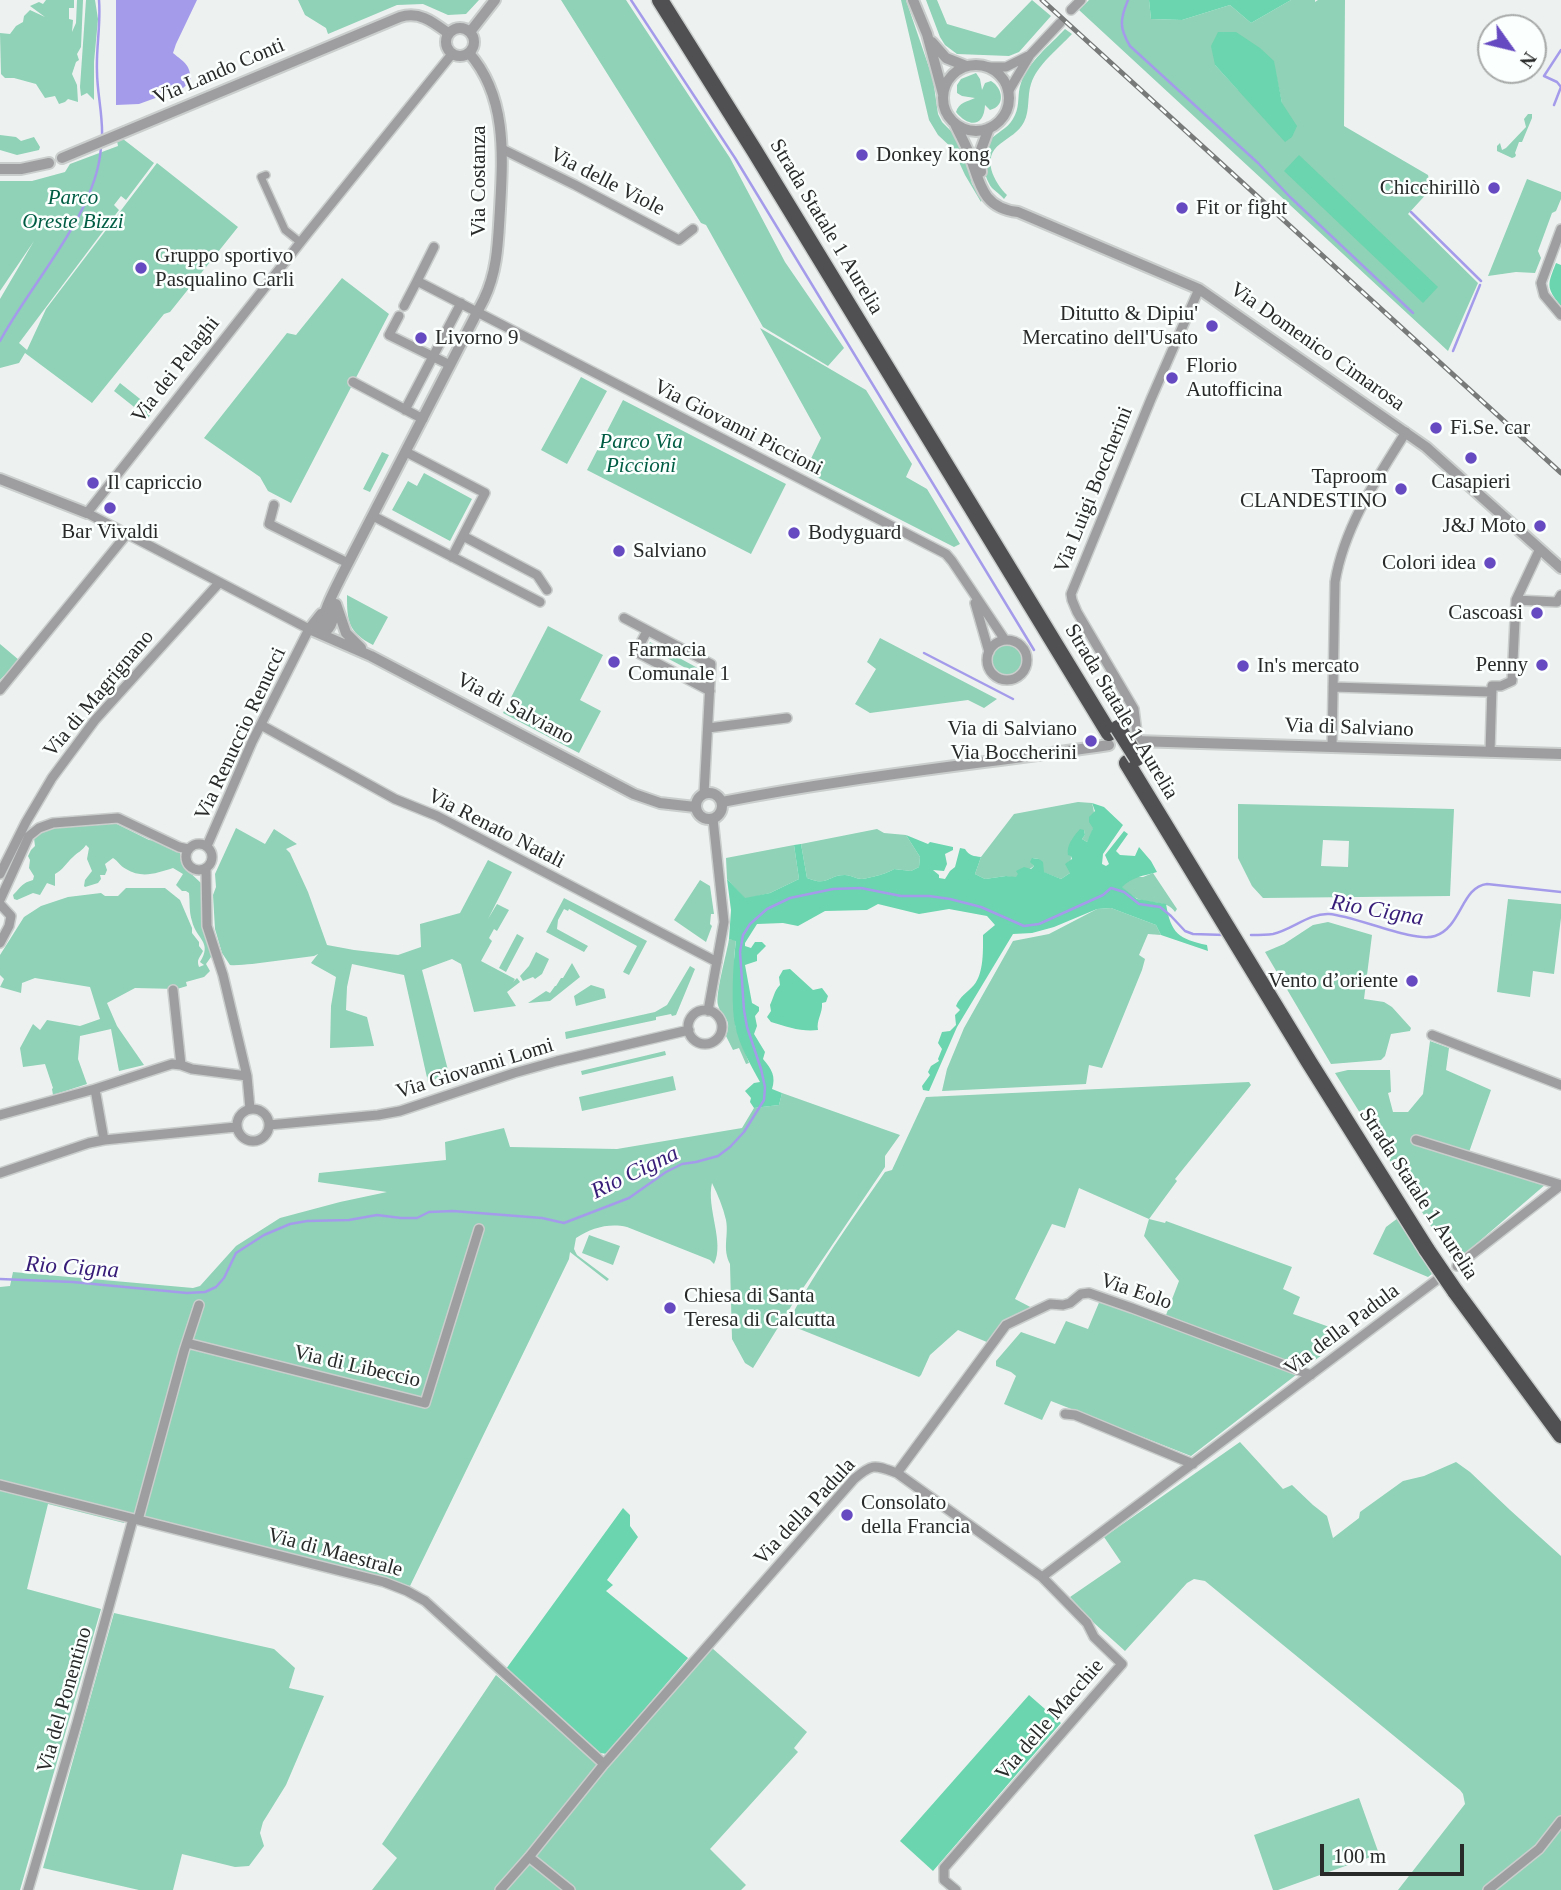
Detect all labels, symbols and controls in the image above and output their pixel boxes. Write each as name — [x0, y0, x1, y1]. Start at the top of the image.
north arrow — [1477, 14, 1547, 84]
street label: Via Lando Conti — [150, 33, 288, 111]
text: N — [1516, 48, 1541, 71]
street label: Via Costanza — [466, 125, 492, 237]
street label: Strada Statale 1 Aurelia — [764, 135, 888, 319]
street label: Via delle Viole — [545, 142, 669, 222]
place label: Donkey kong — [876, 142, 990, 168]
marker: Donkey kong — [854, 147, 870, 163]
place label: Chicchirillò — [1380, 175, 1480, 201]
marker: Chicchirillò — [1486, 180, 1502, 196]
park label: Parco Oreste Bizzi — [22, 185, 124, 235]
place label: Fit or fight — [1196, 195, 1287, 221]
marker: Fit or fight — [1174, 200, 1190, 216]
place label: Gruppo sportivo Pasqualino Carli — [155, 243, 294, 293]
marker: Gruppo sportivo Pasqualino Carli — [133, 260, 149, 276]
street label: Via Domenico Cimarosa — [1225, 277, 1409, 417]
place label: Ditutto & Dipiu' Mercatino dell'Usato — [1022, 301, 1198, 351]
street label: Via dei Pelaghi — [127, 312, 225, 428]
marker: Ditutto & Dipiu' Mercatino dell'Usato — [1204, 318, 1220, 334]
place label: Livorno 9 — [435, 325, 518, 351]
marker: Livorno 9 — [413, 330, 429, 346]
place label: Florio Autofficina — [1186, 353, 1282, 403]
marker: Florio Autofficina — [1164, 370, 1180, 386]
street label: Via Giovanni Piccioni — [649, 374, 827, 482]
street label: Via Luigi Boccherini — [1049, 403, 1139, 577]
place label: Fi.Se. car — [1450, 415, 1530, 441]
marker: Fi.Se. car — [1428, 420, 1444, 436]
park label: Parco Via Piccioni — [599, 429, 683, 479]
marker: Casapieri — [1463, 450, 1479, 466]
place label: Taproom CLANDESTINO — [1240, 464, 1387, 514]
place label: Casapieri — [1431, 469, 1511, 495]
place label: Il capriccio — [107, 470, 202, 496]
marker: Il capriccio — [85, 475, 101, 491]
marker: Taproom CLANDESTINO — [1393, 481, 1409, 497]
marker: Bar Vivaldi — [102, 500, 118, 516]
place label: J&J Moto — [1443, 513, 1526, 539]
marker: J&J Moto — [1532, 518, 1548, 534]
place label: Bar Vivaldi — [61, 519, 159, 545]
place label: Bodyguard — [808, 520, 901, 546]
marker: Bodyguard — [786, 525, 802, 541]
place label: Salviano — [633, 538, 706, 564]
marker: Salviano — [611, 543, 627, 559]
place label: Colori idea — [1382, 550, 1476, 576]
marker: Colori idea — [1482, 555, 1498, 571]
place label: Cascoasi — [1448, 600, 1523, 626]
marker: Cascoasi — [1529, 605, 1545, 621]
street label: Strada Statale 1 Aurelia — [1059, 620, 1183, 804]
street label: Via di Magrignano — [38, 625, 160, 763]
place label: Farmacia Comunale 1 — [628, 637, 730, 687]
street label: Via Renuccio Renucci — [190, 644, 292, 824]
place label: Penny — [1476, 652, 1528, 678]
place label: In's mercato — [1257, 653, 1359, 679]
marker: Farmacia Comunale 1 — [606, 654, 622, 670]
marker: Penny — [1534, 657, 1550, 673]
marker: In's mercato — [1235, 658, 1251, 674]
street label: Via di Salviano — [452, 668, 578, 750]
street label: Via di Salviano — [1284, 713, 1414, 743]
place label: Via di Salviano Via Boccherini — [948, 716, 1077, 766]
marker: Via di Salviano Via Boccherini — [1083, 733, 1099, 749]
street label: Via Renato Natali — [423, 784, 569, 874]
water label: Rio Cigna — [1328, 889, 1426, 933]
place label: Vento d’oriente — [1268, 968, 1398, 994]
marker: Vento d’oriente — [1404, 973, 1420, 989]
street label: Via Giovanni Lomi — [393, 1033, 557, 1105]
street label: Strada Statale 1 Aurelia — [1353, 1103, 1483, 1285]
water label: Rio Cigna — [587, 1140, 683, 1206]
water label: Rio Cigna — [24, 1251, 120, 1285]
street label: Via Eolo — [1097, 1268, 1175, 1316]
street label: Via della Padula — [1280, 1279, 1404, 1381]
place label: Chiesa di Santa Teresa di Calcutta — [684, 1283, 835, 1333]
marker: Chiesa di Santa Teresa di Calcutta — [662, 1300, 678, 1316]
street label: Via di Libeccio — [291, 1340, 423, 1394]
street label: Via della Padula — [749, 1453, 861, 1571]
place label: Consolato della Francia — [861, 1490, 970, 1540]
marker: Consolato della Francia — [839, 1507, 855, 1523]
street label: Via di Maestrale — [265, 1523, 405, 1583]
street label: Via del Ponentino — [32, 1624, 98, 1776]
street label: Via delle Macchie — [990, 1654, 1110, 1786]
scale bar — [1323, 1830, 1466, 1874]
text: 100 m — [1333, 1844, 1386, 1868]

